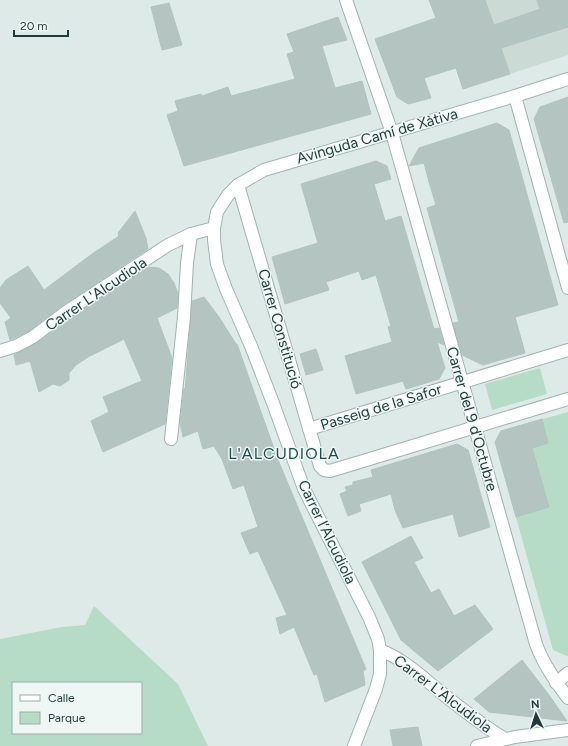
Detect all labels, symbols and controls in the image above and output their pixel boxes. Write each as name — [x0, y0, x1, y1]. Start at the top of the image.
scale bar — [14, 12, 68, 38]
text: 20 m — [20, 19, 48, 33]
street label: Avinguda Camí de Xàtiva — [294, 104, 460, 168]
street label: Carrer L'Alcudiola — [42, 253, 150, 335]
street label: Carrer Constitució — [254, 267, 306, 391]
street label: Carrer del 9 d'Octubre — [443, 345, 501, 493]
street label: Passeig de la Safor — [318, 380, 444, 434]
district label: L'ALCUDIOLA — [228, 444, 340, 463]
street label: Carrer l’Alcudiola — [294, 477, 360, 587]
street label: Carrer L'Alcudiola — [390, 651, 496, 737]
legend — [12, 682, 142, 734]
text: Calle — [48, 691, 75, 705]
north arrow — [516, 694, 556, 734]
text: N — [531, 698, 540, 711]
text: Parque — [48, 711, 86, 725]

